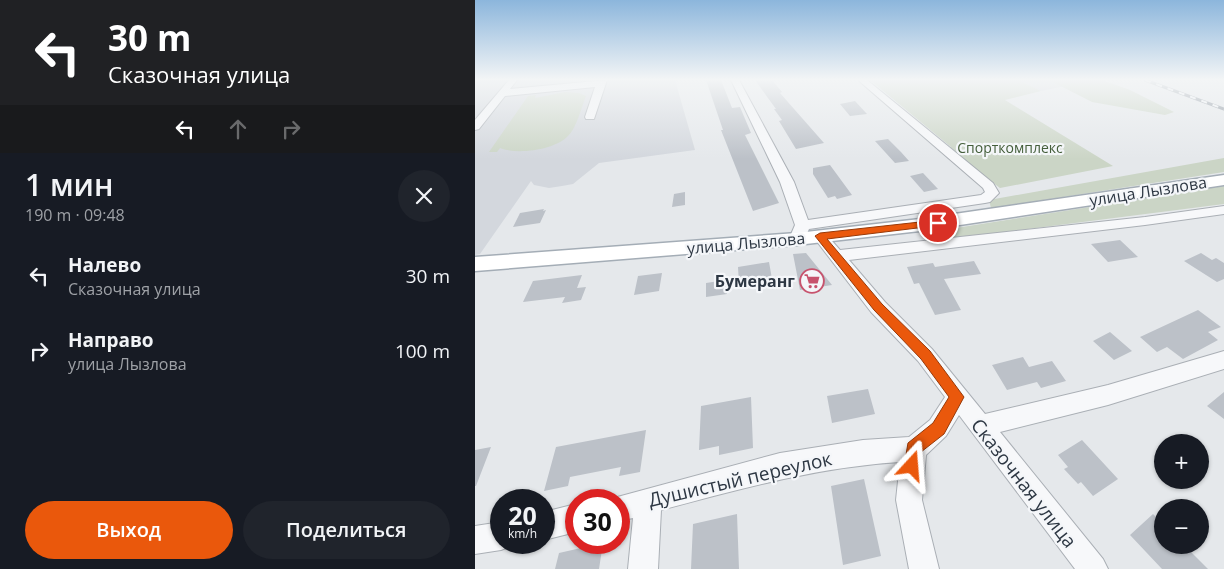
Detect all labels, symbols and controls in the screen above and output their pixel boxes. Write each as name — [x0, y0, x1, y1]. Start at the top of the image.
text: 30 m — [108, 14, 191, 61]
icon: left — [25, 20, 90, 85]
text: Сказочная улица — [108, 59, 290, 89]
icon: left — [171, 115, 199, 143]
icon: ahead — [224, 115, 252, 143]
icon: right — [277, 115, 305, 143]
park label: Спорткомплекс — [957, 138, 1063, 157]
text: 1 мин — [25, 164, 113, 205]
button: close — [398, 170, 450, 222]
street label: улица Лызлова — [1088, 171, 1208, 211]
pin — [917, 202, 959, 244]
text: 190 m · 09:48 — [25, 204, 125, 226]
icon: arrive — [924, 209, 952, 237]
street label: улица Лызлова — [686, 227, 806, 259]
text: Налево — [68, 252, 141, 278]
icon: left — [25, 262, 53, 290]
text: 30 m — [406, 263, 450, 289]
supermarket icon: Бумеранг — [799, 268, 825, 294]
place label: Бумеранг — [715, 270, 795, 292]
text: Сказочная улица — [68, 278, 201, 300]
text: Направо — [68, 327, 154, 353]
icon: right — [25, 337, 53, 365]
text: 100 m — [395, 338, 450, 364]
text: улица Лызлова — [68, 353, 187, 375]
street label: Сказочная улица — [965, 413, 1083, 553]
map controls — [1154, 434, 1209, 554]
button: + — [1154, 434, 1209, 489]
position arrow — [885, 439, 937, 491]
street label: Душистый переулок — [646, 445, 834, 513]
speed limit sign: 30 — [565, 489, 630, 554]
text: 20 — [508, 498, 537, 532]
button: − — [1154, 499, 1209, 554]
button: Выход — [25, 501, 233, 559]
button: Поделиться — [243, 501, 450, 559]
text: km/h — [508, 525, 537, 542]

